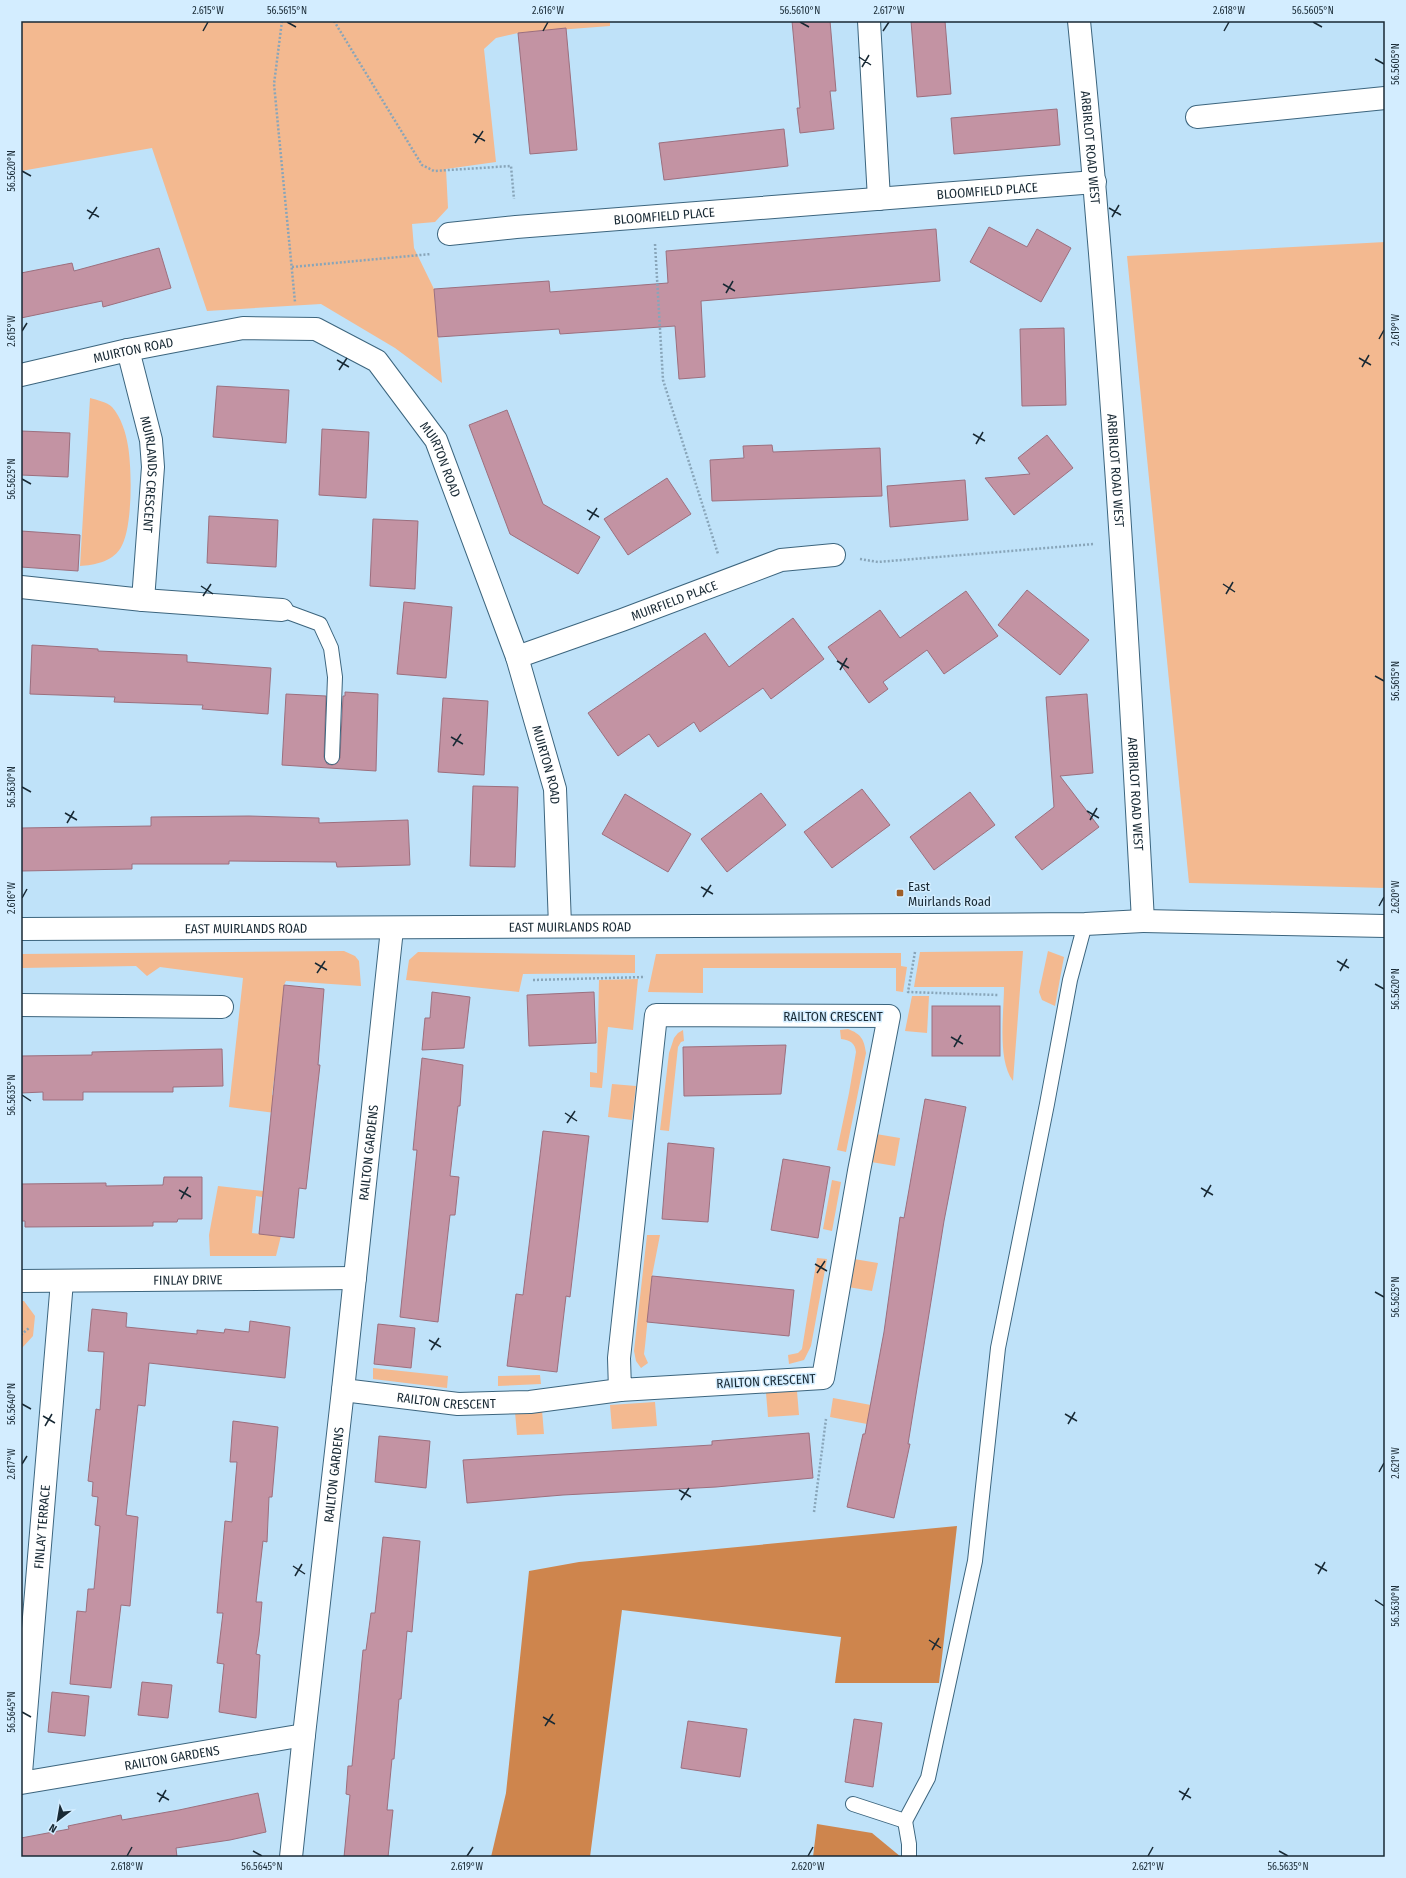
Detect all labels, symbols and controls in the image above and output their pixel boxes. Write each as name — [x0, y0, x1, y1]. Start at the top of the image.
text: 2.615°W — [192, 5, 224, 17]
text: 56.5615°N — [267, 5, 307, 17]
text: 2.616°W — [532, 5, 564, 17]
text: 56.5610°N — [780, 5, 820, 17]
text: 2.617°W — [873, 5, 905, 17]
text: 2.618°W — [1213, 5, 1246, 17]
text: 56.5605°N — [1292, 5, 1334, 17]
text: 56.5605°N — [1390, 43, 1402, 85]
street label: ARBIRLOT ROAD WEST — [1078, 90, 1103, 205]
text: 56.5620°N — [6, 150, 18, 192]
street label: BLOOMFIELD PLACE — [936, 179, 1038, 202]
street label: BLOOMFIELD PLACE — [613, 204, 715, 227]
text: 2.619°W — [1390, 314, 1402, 346]
text: 2.615°W — [6, 315, 18, 347]
street label: MUIRTON ROAD — [92, 334, 174, 365]
street label: ARBIRLOT ROAD WEST — [1105, 413, 1128, 528]
street label: MUIRLANDS CRESCENT — [138, 414, 161, 533]
street label: MUIRTON ROAD — [417, 419, 464, 499]
text: 56.5625°N — [6, 459, 18, 499]
street label: MUIRFIELD PLACE — [629, 577, 719, 623]
text: 56.5615°N — [1390, 661, 1402, 701]
street label: MUIRTON ROAD — [530, 723, 563, 804]
street label: ARBIRLOT ROAD WEST — [1125, 737, 1147, 851]
text: 56.5630°N — [6, 766, 18, 808]
place label: East Muirlands Road — [908, 879, 991, 909]
text: 2.620°W — [1390, 880, 1402, 914]
text: 2.616°W — [6, 882, 18, 914]
marker: East Muirlands Road — [895, 888, 905, 898]
street label: EAST MUIRLANDS ROAD — [509, 919, 631, 934]
street label: EAST MUIRLANDS ROAD — [185, 920, 307, 936]
text: 56.5620°N — [1390, 968, 1402, 1010]
street label: RAILTON CRESCENT — [783, 1009, 883, 1024]
text: 56.5635°N — [6, 1075, 18, 1116]
street label: RAILTON GARDENS — [356, 1104, 381, 1201]
street label: FINLAY DRIVE — [153, 1272, 223, 1287]
text: 56.5625°N — [1390, 1277, 1402, 1317]
street label: RAILTON CRESCENT — [716, 1371, 816, 1391]
text: 56.5640°N — [6, 1383, 18, 1425]
street label: RAILTON CRESCENT — [396, 1389, 496, 1412]
street label: RAILTON GARDENS — [321, 1426, 346, 1523]
text: 2.621°W — [1390, 1447, 1402, 1479]
text: 2.617°W — [6, 1448, 18, 1480]
street label: FINLAY TERRACE — [31, 1484, 52, 1569]
text: 56.5630°N — [1390, 1585, 1402, 1627]
text: 56.5645°N — [6, 1691, 18, 1733]
street label: RAILTON GARDENS — [123, 1742, 221, 1773]
north arrow — [38, 1800, 78, 1840]
text: N — [47, 1821, 59, 1835]
text: 2.618°W — [111, 1861, 144, 1873]
text: 56.5645°N — [241, 1861, 283, 1873]
text: 2.619°W — [451, 1861, 483, 1873]
text: 2.620°W — [791, 1861, 825, 1873]
text: 2.621°W — [1132, 1861, 1164, 1873]
text: 56.5635°N — [1268, 1861, 1309, 1873]

